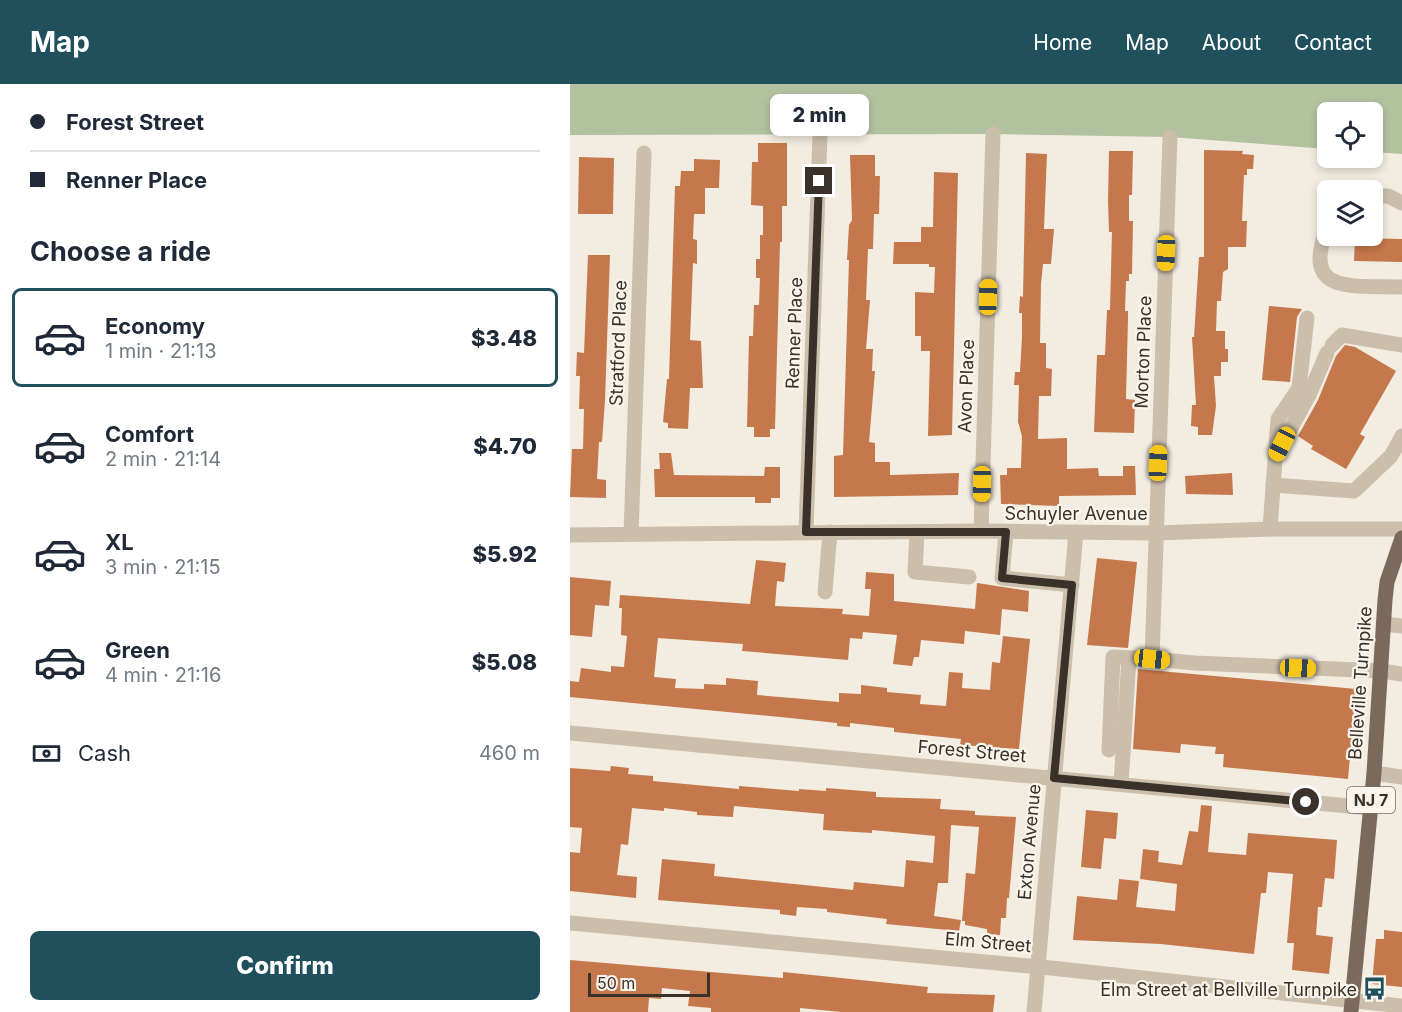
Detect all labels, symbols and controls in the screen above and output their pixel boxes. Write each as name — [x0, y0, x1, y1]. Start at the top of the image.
text: Map — [30, 25, 90, 59]
text: Home — [1033, 30, 1092, 55]
text: Map — [1125, 30, 1169, 55]
text: About — [1202, 30, 1261, 55]
text: Contact — [1294, 30, 1372, 55]
callout: 2 min — [770, 94, 868, 136]
map controls — [1317, 102, 1383, 246]
button: locate — [1317, 102, 1383, 168]
text: 2 min — [792, 103, 847, 127]
text: Forest Street — [66, 109, 204, 135]
text: Renner Place — [66, 167, 207, 193]
route end — [805, 167, 832, 194]
button: layers — [1317, 180, 1383, 246]
text: Choose a ride — [30, 235, 211, 268]
car — [1156, 235, 1176, 271]
street label: Renner Place — [782, 277, 806, 389]
car — [979, 279, 997, 315]
street label: Stratford Place — [605, 280, 631, 406]
street label: Morton Place — [1131, 295, 1155, 409]
icon: car — [33, 311, 87, 365]
text: Economy — [105, 313, 205, 339]
text: $3.48 — [471, 325, 537, 351]
text: 1 min · 21:13 — [105, 339, 217, 363]
street label: Avon Place — [954, 339, 978, 433]
icon: car — [33, 419, 87, 473]
text: Comfort — [105, 421, 194, 447]
car — [1266, 424, 1298, 464]
text: $4.70 — [473, 433, 537, 459]
car — [1148, 445, 1168, 481]
text: 2 min · 21:14 — [105, 447, 221, 471]
car — [973, 466, 991, 502]
street label: Schuyler Avenue — [1004, 503, 1148, 524]
icon: car — [33, 527, 87, 581]
text: XL — [105, 529, 134, 555]
text: $5.92 — [473, 541, 537, 567]
text: 3 min · 21:15 — [105, 555, 221, 579]
street label: Belleville Turnpike — [1344, 606, 1376, 760]
icon: car — [33, 635, 87, 689]
text: Green — [105, 637, 170, 663]
car — [1133, 648, 1171, 670]
text: $5.08 — [472, 649, 537, 675]
car — [1280, 658, 1316, 678]
text: 4 min · 21:16 — [105, 663, 221, 687]
street label: Forest Street — [917, 736, 1027, 766]
icon: cash — [30, 737, 63, 770]
text: Cash — [78, 740, 131, 766]
text: 460 m — [479, 741, 540, 765]
street label: Exton Avenue — [1013, 783, 1045, 901]
road number: NJ 7 — [1347, 787, 1395, 813]
route start — [1292, 788, 1319, 815]
street label: Elm Street — [944, 928, 1032, 956]
button: Confirm — [30, 931, 540, 1000]
scale bar — [588, 970, 710, 998]
text: 50 m — [597, 973, 635, 993]
bus stop icon: Elm Street at Bellville Turnpike — [1362, 976, 1388, 1002]
place label: Elm Street at Bellville Turnpike — [1100, 979, 1357, 1000]

